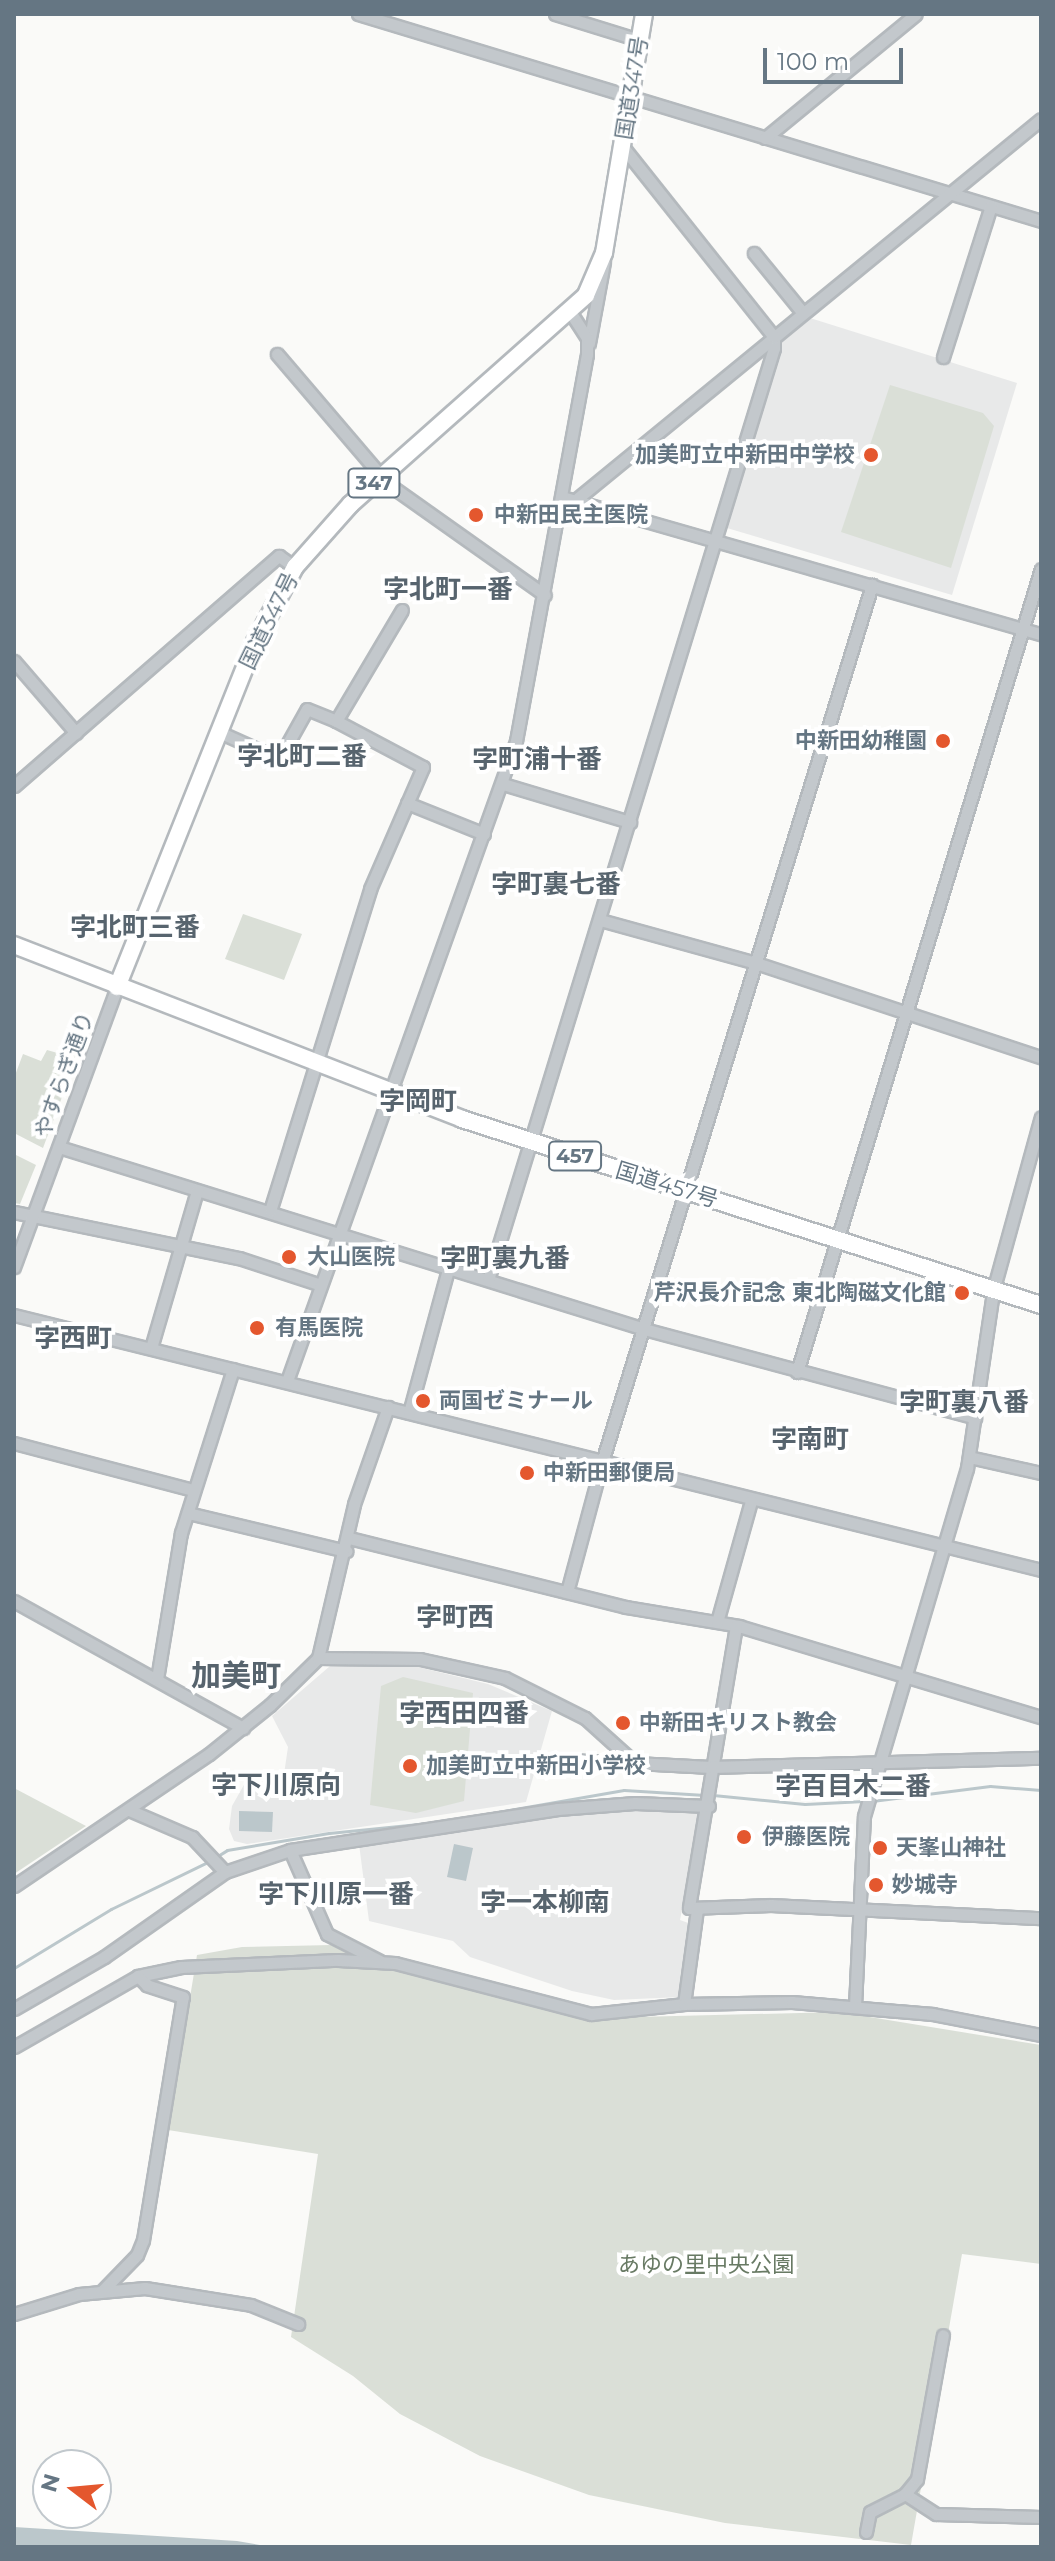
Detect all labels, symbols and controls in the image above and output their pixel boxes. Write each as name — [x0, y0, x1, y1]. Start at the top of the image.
scale bar — [767, 32, 907, 82]
street label: 国道347号 — [611, 34, 653, 142]
text: 100 m — [777, 47, 849, 76]
place label: 加美町立中新田中学校 — [635, 442, 855, 468]
marker: 加美町立中新田中学校 — [862, 446, 880, 464]
road number: 347 — [346, 467, 402, 499]
place label: 中新田民主医院 — [494, 502, 648, 528]
marker: 中新田民主医院 — [465, 504, 487, 526]
street label: 国道347号 — [234, 568, 304, 674]
district label: 字北町一番 — [383, 574, 513, 606]
place label: 中新田幼稚園 — [795, 728, 927, 754]
marker: 中新田幼稚園 — [934, 732, 952, 750]
district label: 字北町二番 — [237, 741, 367, 773]
district label: 字町浦十番 — [472, 744, 602, 776]
district label: 字町裏七番 — [491, 869, 621, 901]
district label: 字北町三番 — [70, 912, 200, 944]
street label: やすらぎ通り — [29, 1008, 99, 1142]
district label: 字岡町 — [379, 1086, 457, 1118]
road number: 457 — [547, 1140, 603, 1172]
street label: 国道457号 — [613, 1157, 721, 1213]
district label: 字町裏九番 — [440, 1243, 570, 1275]
place label: 大山医院 — [307, 1244, 395, 1270]
marker: 大山医院 — [278, 1246, 300, 1268]
place label: 芹沢長介記念 東北陶磁文化館 — [654, 1280, 946, 1306]
marker: 芹沢長介記念 東北陶磁文化館 — [953, 1284, 971, 1302]
place label: 有馬医院 — [275, 1315, 363, 1341]
marker: 有馬医院 — [246, 1317, 268, 1339]
district label: 字西町 — [34, 1323, 112, 1355]
district label: 字町裏八番 — [899, 1387, 1029, 1419]
place label: 両国ゼミナール — [439, 1388, 593, 1414]
marker: 両国ゼミナール — [414, 1392, 432, 1410]
district label: 字南町 — [771, 1424, 849, 1456]
place label: 中新田郵便局 — [543, 1460, 675, 1486]
marker: 中新田郵便局 — [518, 1464, 536, 1482]
district label: 字町西 — [416, 1602, 494, 1634]
district label: 加美町 — [191, 1658, 281, 1694]
district label: 字西田四番 — [399, 1698, 529, 1730]
place label: 中新田キリスト教会 — [639, 1710, 837, 1736]
marker: 中新田キリスト教会 — [614, 1714, 632, 1732]
place label: 加美町立中新田小学校 — [426, 1753, 646, 1779]
marker: 加美町立中新田小学校 — [401, 1757, 419, 1775]
district label: 字下川原向 — [211, 1770, 341, 1802]
district label: 字百目木二番 — [775, 1771, 931, 1803]
place label: 伊藤医院 — [762, 1824, 850, 1850]
marker: 伊藤医院 — [733, 1826, 755, 1848]
place label: 天峯山神社 — [896, 1835, 1006, 1861]
marker: 天峯山神社 — [871, 1839, 889, 1857]
place label: 妙城寺 — [892, 1872, 958, 1898]
marker: 妙城寺 — [867, 1876, 885, 1894]
district label: 字下川原一番 — [258, 1879, 414, 1911]
district label: 字一本柳南 — [480, 1887, 610, 1919]
park label: あゆの里中央公園 — [618, 2252, 794, 2278]
north arrow — [32, 2449, 112, 2529]
text: N — [35, 2471, 66, 2495]

